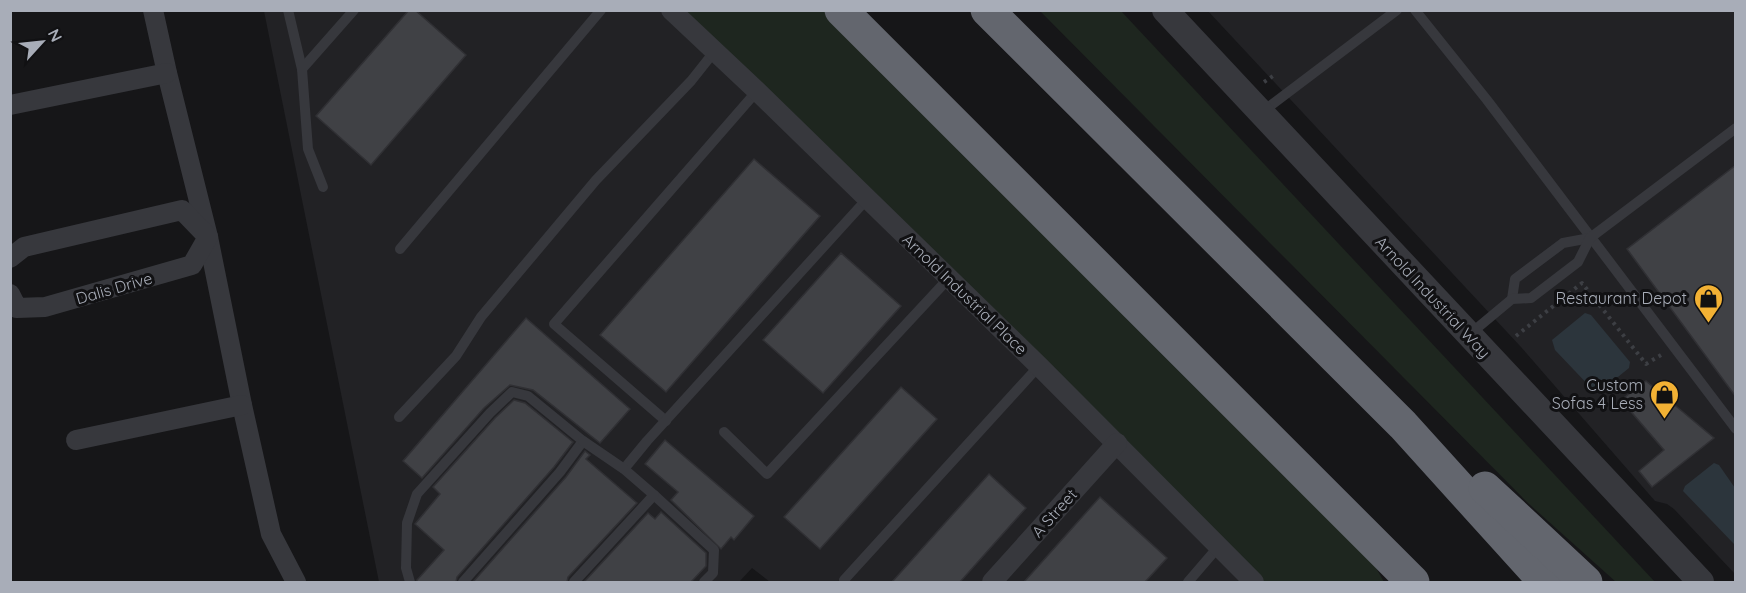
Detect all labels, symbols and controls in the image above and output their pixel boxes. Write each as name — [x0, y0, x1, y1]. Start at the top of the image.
north arrow — [12, 12, 72, 72]
text: N — [44, 25, 67, 45]
street label: Arnold Industrial Place — [898, 229, 1032, 359]
street label: Arnold Industrial Way — [1371, 232, 1495, 362]
street label: Dalis Drive — [73, 268, 155, 308]
shop icon: Restaurant Depot — [1692, 282, 1724, 324]
place label: Restaurant Depot — [1556, 288, 1687, 308]
place label: Custom Sofas 4 Less — [1552, 375, 1643, 413]
shop icon: Custom Sofas 4 Less — [1648, 378, 1680, 420]
street label: A Street — [1027, 485, 1081, 541]

